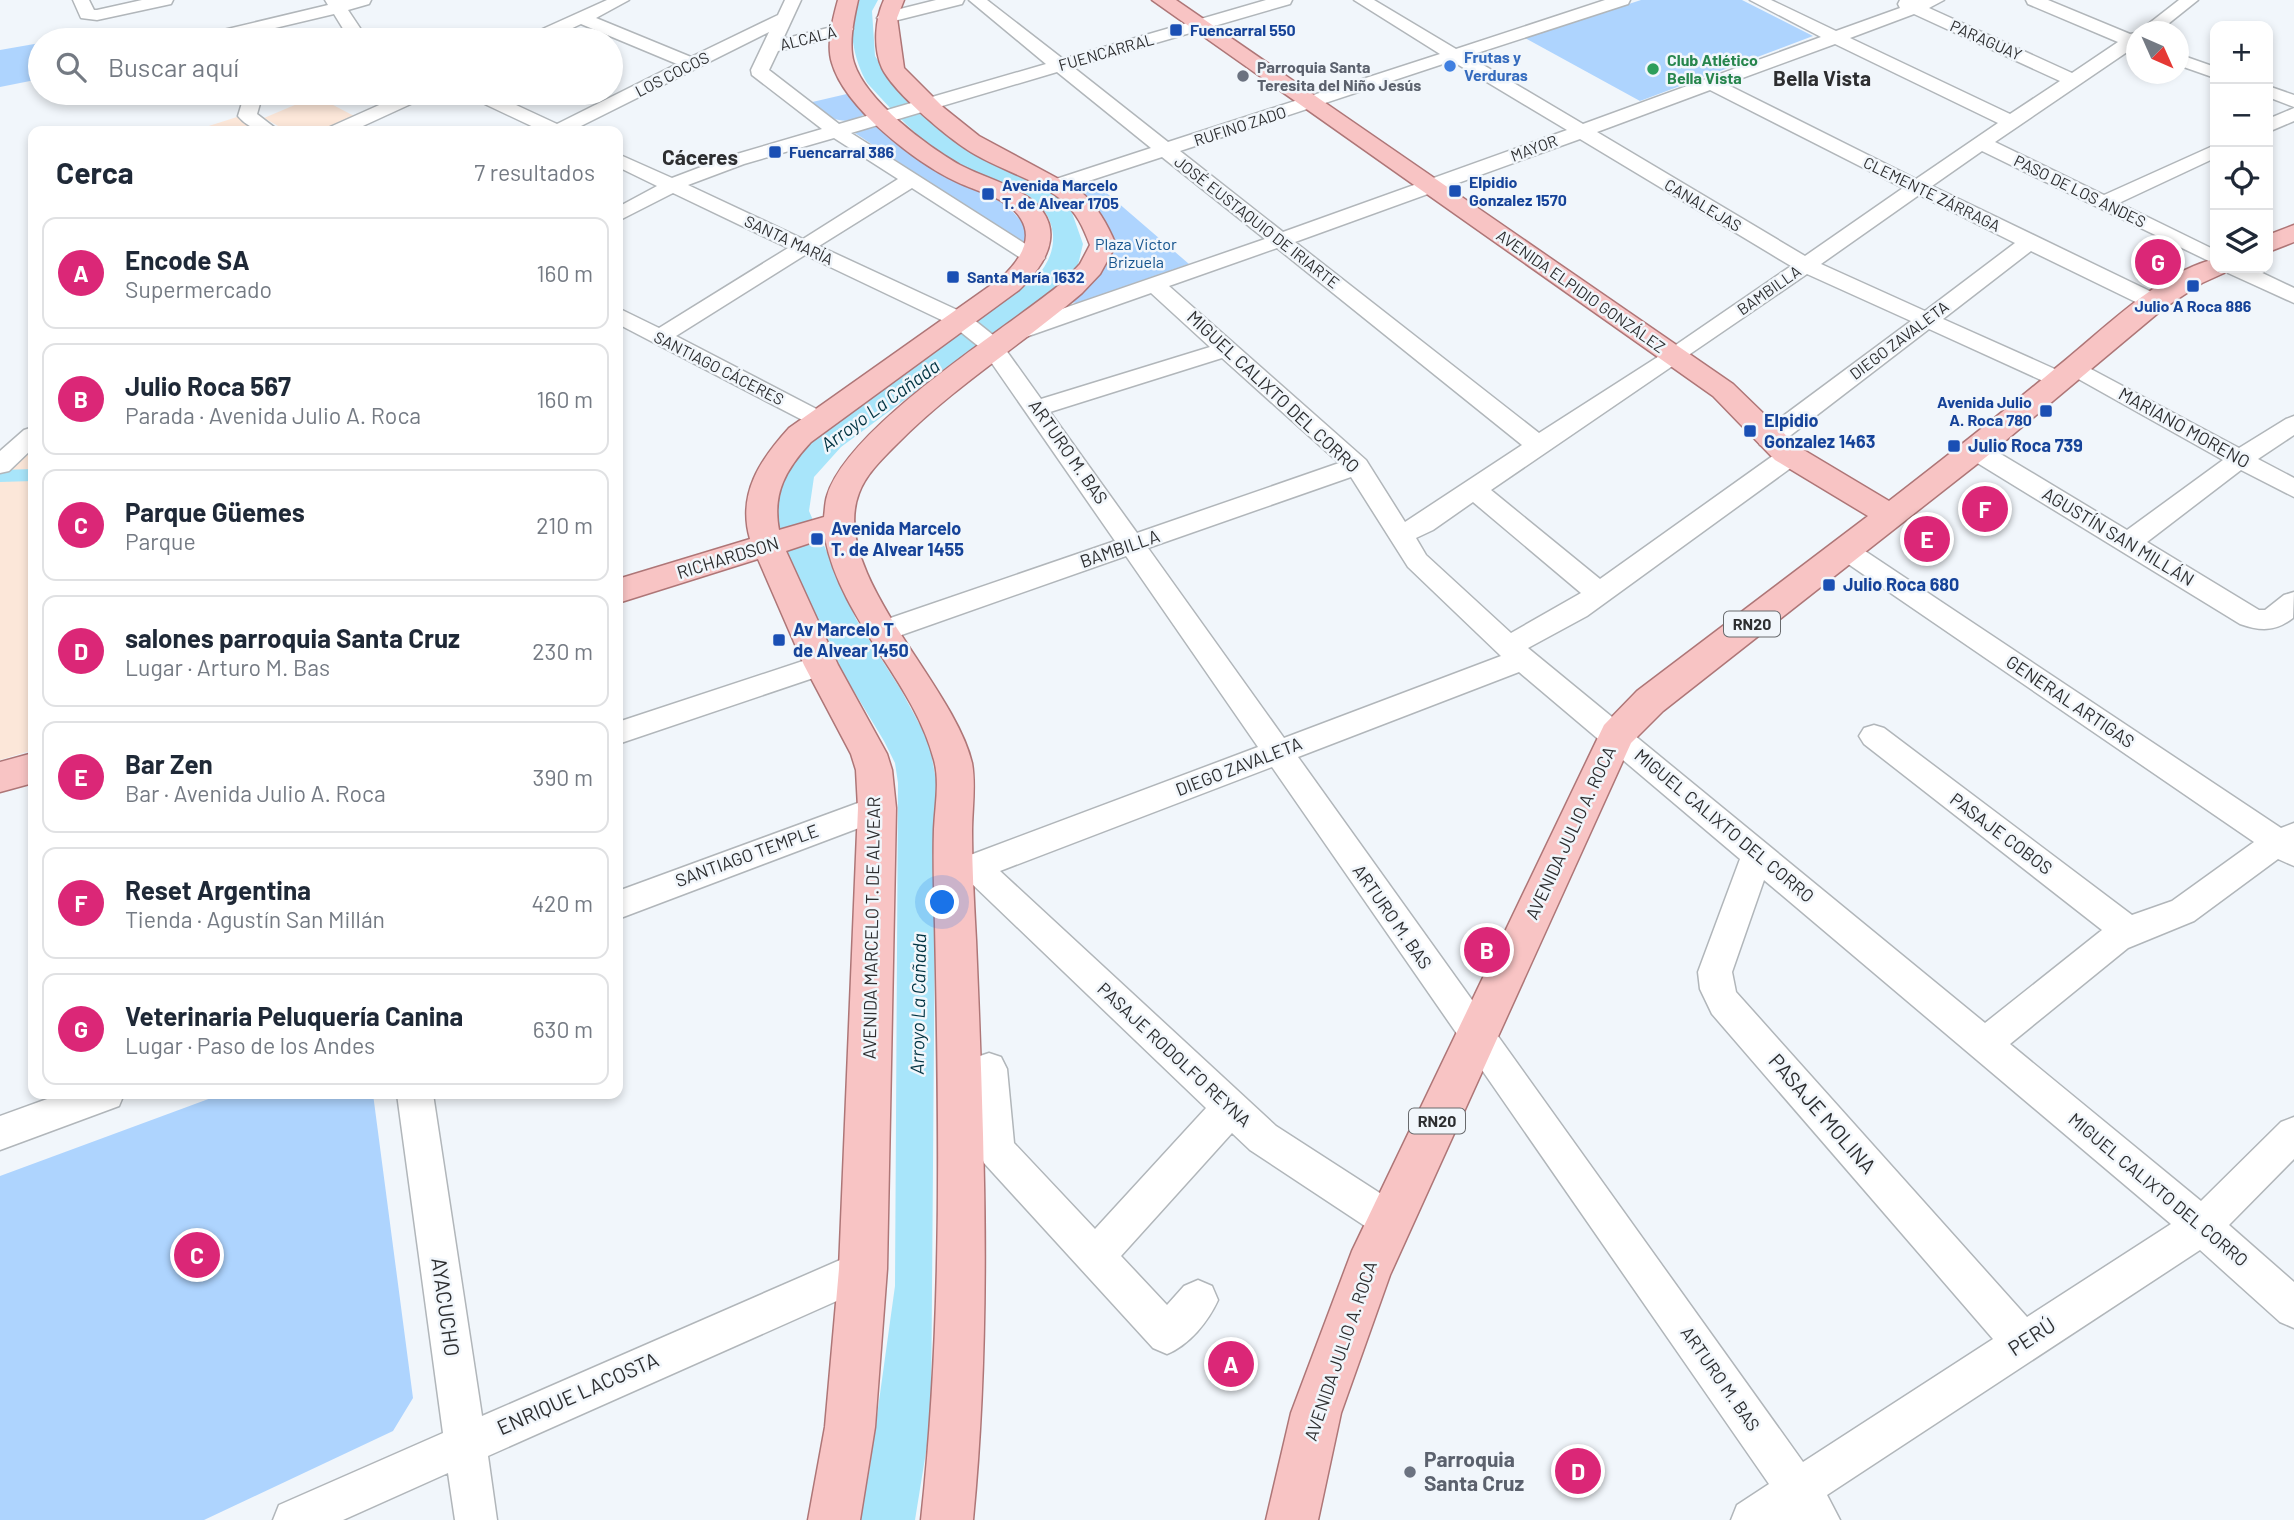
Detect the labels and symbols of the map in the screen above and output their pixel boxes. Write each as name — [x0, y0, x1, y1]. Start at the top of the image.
street label: PARAGUAY — [1947, 15, 2025, 64]
place label: Fuencarral 550 — [1190, 20, 1296, 39]
street label: ALCALÁ — [778, 21, 838, 54]
north arrow — [2126, 21, 2189, 84]
marker: Fuencarral 550 — [1168, 22, 1184, 38]
street label: FUENCARRAL — [1056, 29, 1156, 74]
street label: LOS COCOS — [632, 47, 712, 100]
place label: Frutas y Verduras — [1464, 47, 1528, 84]
place label: Club Atlético Bella Vista — [1667, 50, 1758, 87]
place label: Parroquia Santa Teresita del Niño Jesús — [1257, 57, 1421, 94]
marker: Frutas y Verduras — [1442, 58, 1458, 74]
marker: Club Atlético Bella Vista — [1645, 61, 1661, 77]
district label: Bella Vista — [1773, 65, 1871, 90]
marker: Parroquia Santa Teresita del Niño Jesús — [1235, 68, 1251, 84]
street label: RUFINO ZADO — [1191, 102, 1288, 149]
street label: MAYOR — [1508, 130, 1560, 165]
place label: Fuencarral 386 — [789, 142, 895, 161]
district label: Cáceres — [662, 144, 738, 169]
marker: Fuencarral 386 — [767, 144, 783, 160]
street label: PASO DE LOS ANDES — [2011, 150, 2149, 231]
street label: JOSÉ EUSTAQUIO DE IRIARTE — [1171, 151, 1344, 292]
street label: CLEMENTE ZÁRRAGA — [1861, 152, 2004, 235]
place label: Elpidio Gonzalez 1570 — [1469, 172, 1567, 209]
street label: CANALEJAS — [1661, 174, 1745, 235]
place label: Avenida Marcelo T. de Alvear 1705 — [1002, 175, 1119, 212]
marker: Elpidio Gonzalez 1570 — [1447, 183, 1463, 199]
marker: Avenida Marcelo T. de Alvear 1705 — [980, 186, 996, 202]
street label: SANTA MARÍA — [742, 211, 837, 269]
street label: AVENIDA ELPIDIO GONZÁLEZ — [1493, 225, 1669, 356]
park label: Plaza Victor Brizuela — [1095, 234, 1177, 271]
pin: G — [2135, 236, 2181, 288]
street label: BAMBILLA — [1733, 261, 1805, 318]
place label: Santa María 1632 — [967, 267, 1085, 286]
marker: Santa María 1632 — [945, 269, 961, 285]
marker: Julio A Roca 886 — [2185, 278, 2201, 294]
street label: DIEGO ZAVALETA — [1846, 296, 1952, 383]
place label: Julio A Roca 886 — [2135, 296, 2252, 315]
street label: MIGUEL CALIXTO DEL CORRO — [1183, 306, 1364, 477]
street label: SANTIAGO CÁCERES — [651, 327, 787, 408]
water label: Arroyo La Cañada — [816, 354, 944, 455]
street label: MARIANO MORENO — [2115, 382, 2254, 472]
place label: Avenida Julio A. Roca 780 — [1937, 392, 2032, 429]
street label: ARTURO M. BAS — [1025, 395, 1113, 508]
marker: Avenida Julio A. Roca 780 — [2038, 403, 2054, 419]
place label: Elpidio Gonzalez 1463 — [1764, 409, 1875, 452]
marker: Elpidio Gonzalez 1463 — [1742, 423, 1758, 439]
place label: Julio Roca 739 — [1968, 434, 2083, 456]
marker: Julio Roca 739 — [1946, 438, 1962, 454]
street label: AGUSTÍN SAN MILLÁN — [2039, 482, 2198, 590]
pin: F — [1962, 483, 2008, 535]
pin: E — [1904, 513, 1950, 565]
place label: Avenida Marcelo T. de Alvear 1455 — [831, 517, 964, 560]
street label: BAMBILLA — [1077, 524, 1162, 572]
street label: RICHARDSON — [674, 531, 781, 583]
marker: Avenida Marcelo T. de Alvear 1455 — [809, 531, 825, 547]
place label: Julio Roca 680 — [1843, 573, 1959, 595]
marker: Julio Roca 680 — [1821, 577, 1837, 593]
road number: RN20 — [1724, 611, 1780, 636]
place label: Av Marcelo T de Alvear 1450 — [793, 618, 909, 661]
marker: Av Marcelo T de Alvear 1450 — [771, 632, 787, 648]
street label: GENERAL ARTIGAS — [2002, 650, 2139, 752]
street label: DIEGO ZAVALETA — [1172, 732, 1305, 800]
street label: AVENIDA JULIO A. ROCA — [1520, 742, 1620, 923]
street label: MIGUEL CALIXTO DEL CORRO — [1630, 744, 1819, 907]
street label: PASAJE COBOS — [1946, 788, 2057, 879]
street label: AVENIDA MARCELO T. DE ALVEAR — [858, 796, 884, 1059]
street label: SANTIAGO TEMPLE — [672, 819, 821, 891]
street label: ARTURO M. BAS — [1349, 860, 1437, 973]
your location — [925, 885, 959, 919]
pin: B — [1464, 924, 1510, 976]
water label: Arroyo La Cañada — [905, 933, 930, 1075]
street label: PASAJE RODOLFO REYNA — [1093, 977, 1256, 1131]
street label: PASAJE MOLINA — [1764, 1048, 1882, 1178]
road number: RN20 — [1409, 1108, 1465, 1134]
street label: MIGUEL CALIXTO DEL CORRO — [2064, 1108, 2253, 1271]
pin: C — [174, 1229, 220, 1281]
street label: AYACUCHO — [427, 1256, 466, 1358]
street label: AVENIDA JULIO A. ROCA — [1299, 1258, 1381, 1443]
street label: PERÚ — [2003, 1311, 2060, 1360]
street label: ARTURO M. BAS — [1677, 1322, 1765, 1435]
pin: A — [1208, 1338, 1254, 1390]
street label: ENRIQUE LACOSTA — [493, 1346, 662, 1439]
pin: D — [1555, 1445, 1601, 1497]
place label: Parroquia Santa Cruz — [1424, 1446, 1524, 1495]
marker: Parroquia Santa Cruz — [1402, 1464, 1418, 1480]

